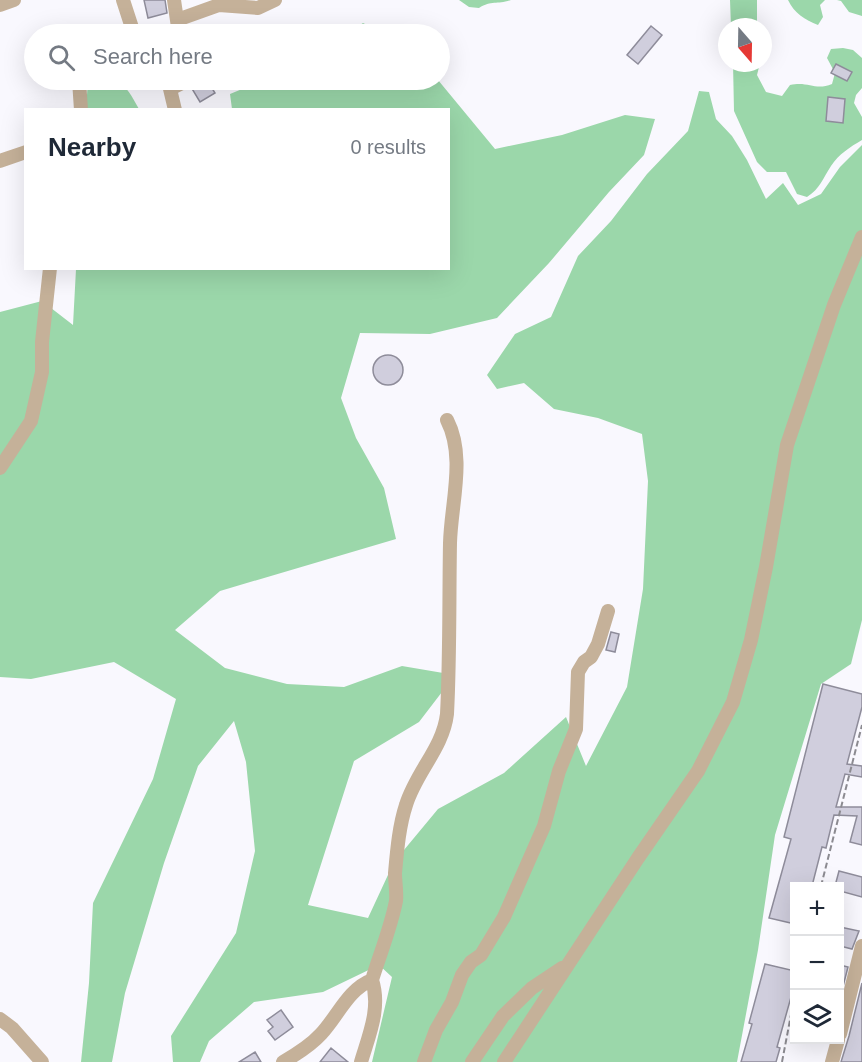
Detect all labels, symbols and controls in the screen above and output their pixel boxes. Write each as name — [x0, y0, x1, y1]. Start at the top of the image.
north arrow — [718, 18, 772, 72]
search box — [24, 24, 450, 90]
icon: search — [45, 41, 78, 74]
text: Search here — [93, 44, 213, 69]
text: Nearby — [48, 132, 136, 162]
text: 0 results — [350, 136, 426, 158]
map controls — [790, 882, 844, 1044]
button: + — [790, 882, 844, 936]
button: − — [790, 936, 844, 990]
button: layers — [790, 990, 844, 1044]

